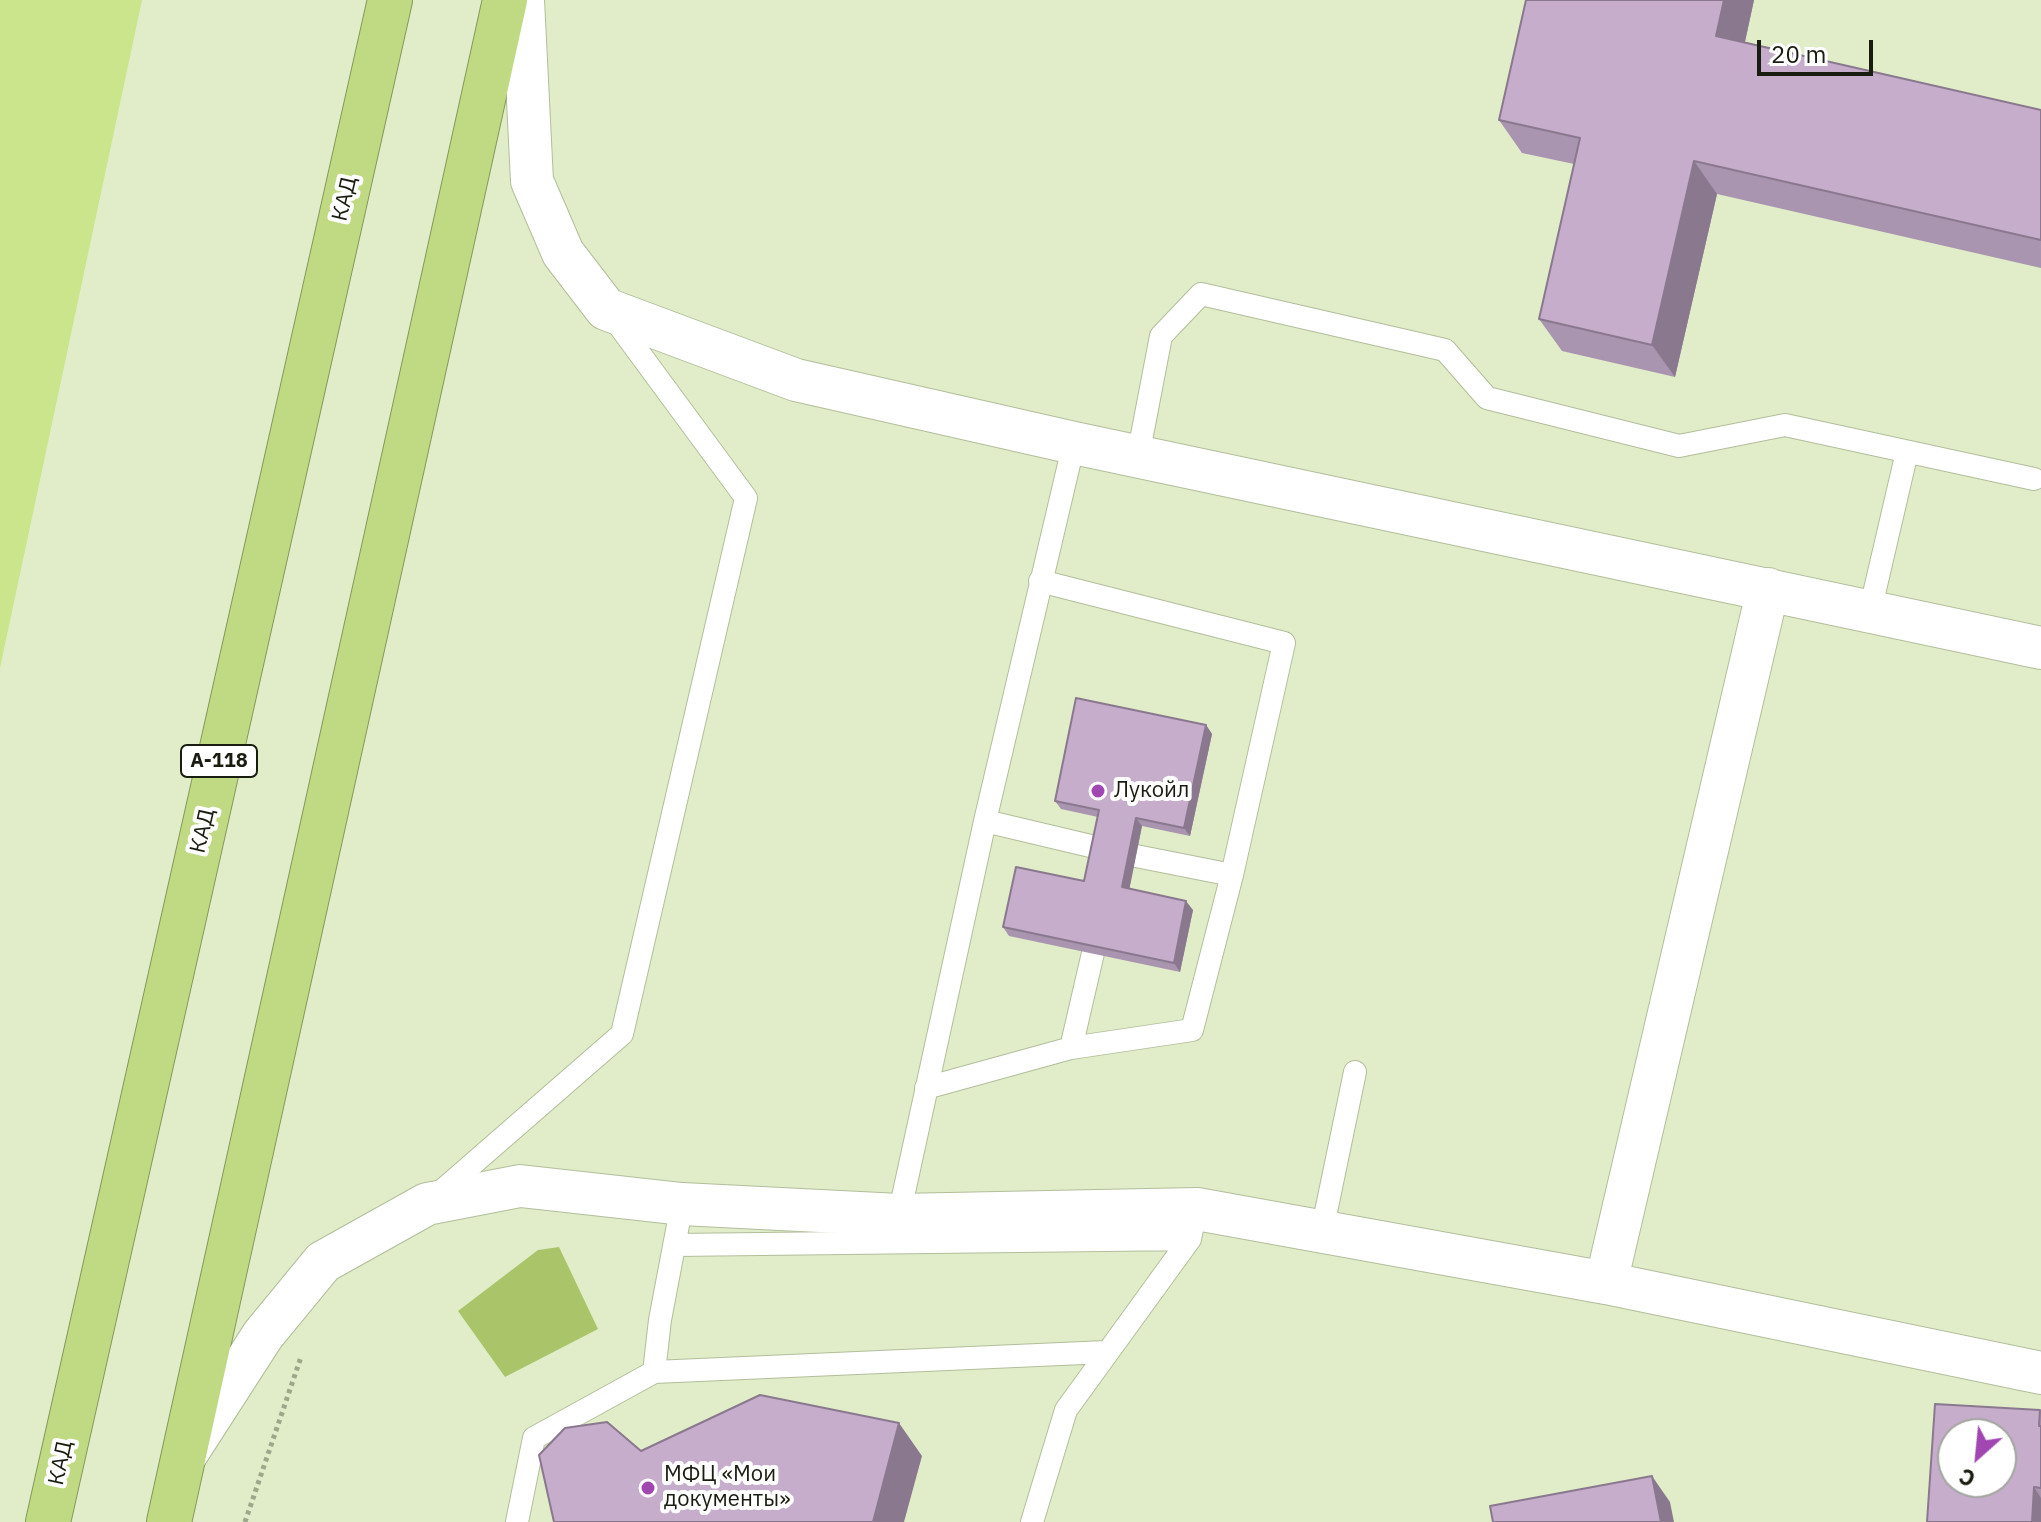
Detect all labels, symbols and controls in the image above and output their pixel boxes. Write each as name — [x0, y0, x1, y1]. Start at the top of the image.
scale bar — [1761, 24, 1877, 74]
text: 20 m — [1771, 38, 1826, 70]
street label: КАД — [327, 174, 363, 224]
road number: А-118 — [181, 745, 257, 777]
place label: Лукойл — [1114, 778, 1189, 804]
marker: Лукойл — [1089, 782, 1107, 800]
street label: КАД — [185, 806, 221, 856]
north arrow — [1937, 1418, 2017, 1498]
street label: КАД — [43, 1438, 79, 1488]
place label: МФЦ «Мои документы» — [664, 1462, 790, 1514]
text: С — [1954, 1462, 1980, 1494]
marker: МФЦ «Мои документы» — [639, 1479, 657, 1497]

